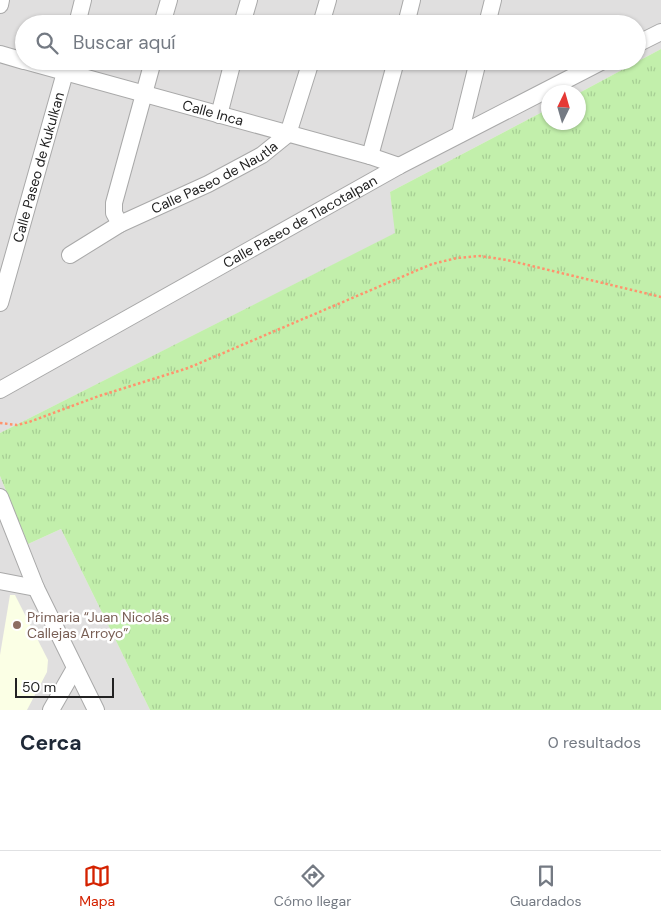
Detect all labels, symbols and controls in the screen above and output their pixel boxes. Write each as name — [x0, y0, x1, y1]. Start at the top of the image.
search box — [15, 15, 646, 70]
icon: search — [33, 29, 61, 57]
text: Buscar aquí — [73, 30, 176, 55]
north arrow — [541, 85, 586, 130]
street label: Calle Paseo de Kukulkan — [9, 90, 68, 245]
street label: Calle Inca — [180, 96, 246, 130]
street label: Calle Paseo de Nautla — [148, 137, 281, 218]
street label: Calle Paseo de Tlacotalpan — [220, 171, 380, 272]
place label: Primaria “Juan Nicolás Callejas Arroyo” — [27, 608, 169, 642]
marker: Primaria “Juan Nicolás Callejas Arroyo” — [11, 619, 23, 631]
scale bar — [15, 675, 114, 698]
text: 50 m — [22, 678, 56, 696]
text: Cerca — [20, 729, 82, 757]
text: 0 resultados — [548, 732, 641, 753]
tab: Mapa — [79, 862, 115, 910]
tab: Cómo llegar — [274, 862, 351, 910]
tab: Guardados — [510, 862, 582, 910]

